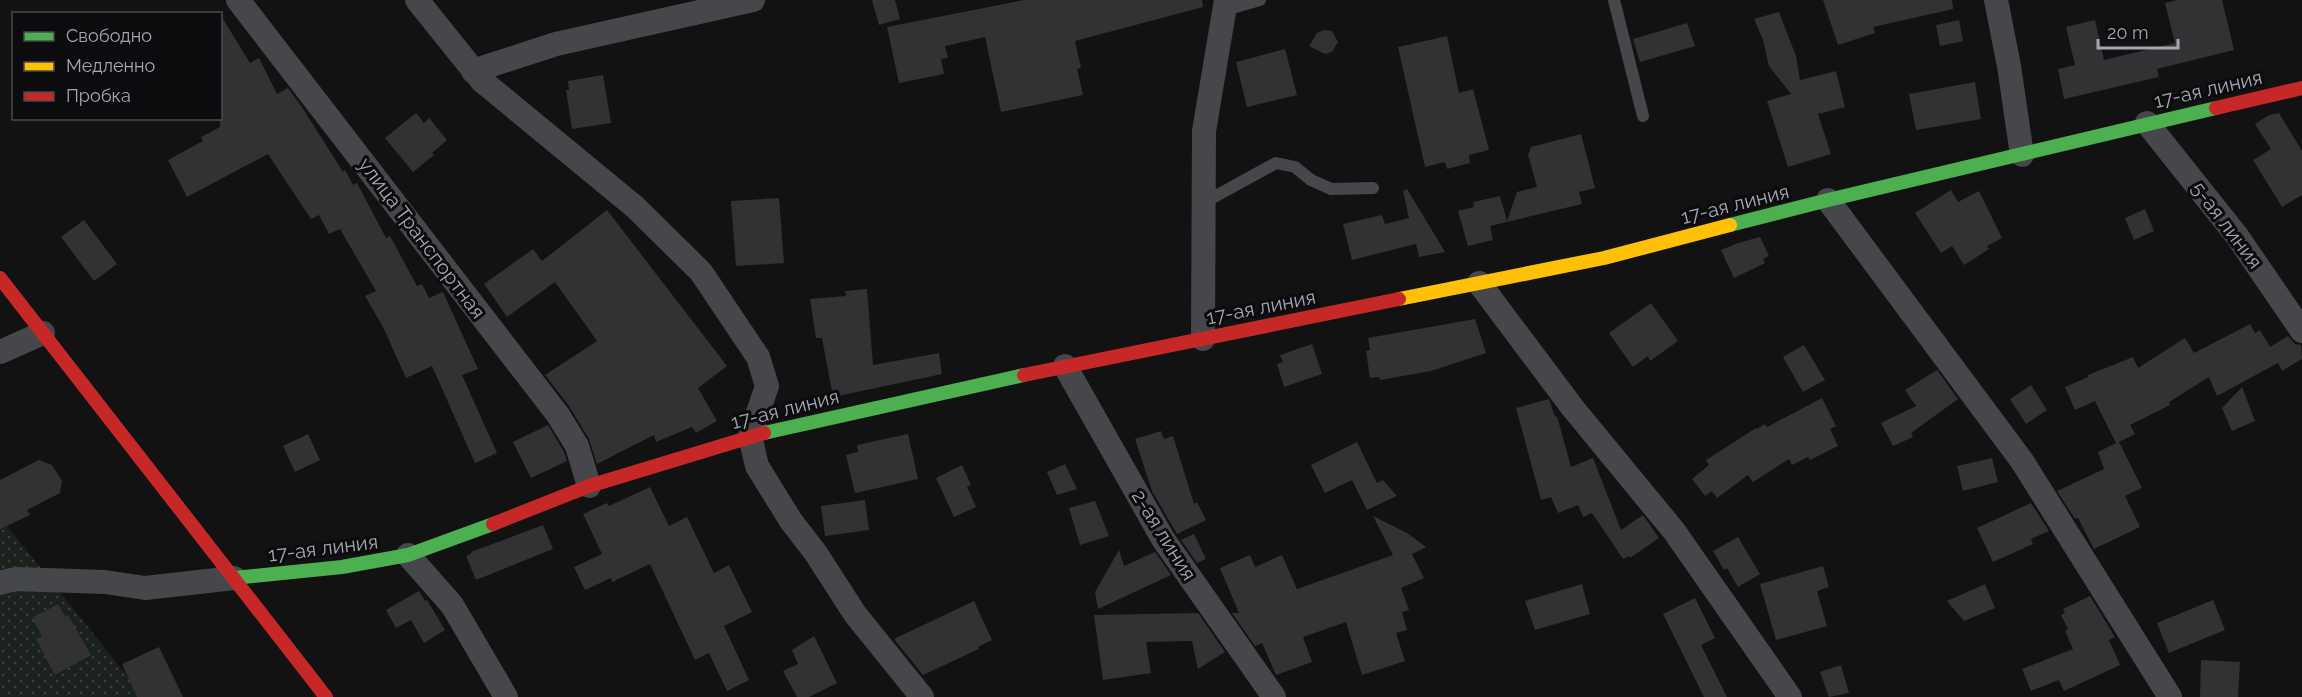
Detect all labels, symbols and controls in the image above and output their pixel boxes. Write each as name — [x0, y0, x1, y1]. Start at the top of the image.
legend — [12, 12, 222, 120]
scale bar — [2098, 12, 2178, 50]
text: 20 m — [2107, 22, 2149, 43]
text: Свободно — [66, 25, 152, 46]
text: Медленно — [66, 55, 155, 76]
street label: 17-ая линия — [2151, 65, 2265, 113]
text: Пробка — [66, 85, 131, 106]
street label: улица Транспортная — [354, 153, 490, 323]
street label: 5-ая линия — [2186, 177, 2268, 273]
street label: 17-ая линия — [1678, 179, 1792, 229]
street label: 17-ая линия — [1204, 285, 1318, 329]
street label: 17-ая линия — [728, 384, 842, 434]
street label: 2-ая линия — [1127, 485, 1201, 585]
street label: 17-ая линия — [267, 529, 379, 567]

